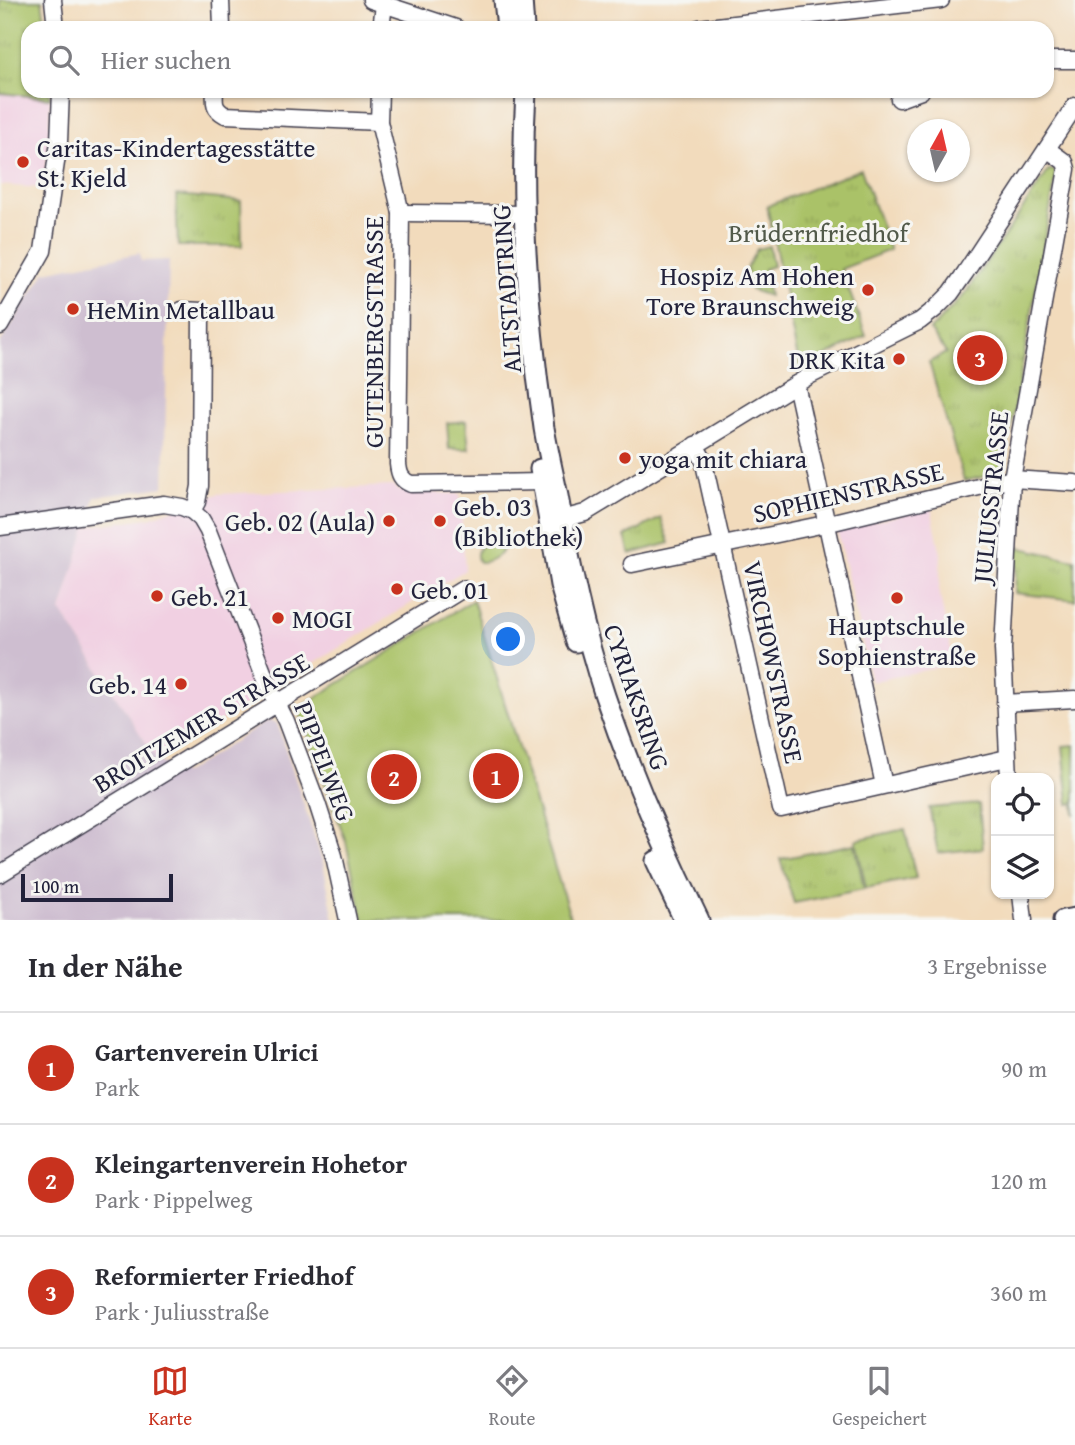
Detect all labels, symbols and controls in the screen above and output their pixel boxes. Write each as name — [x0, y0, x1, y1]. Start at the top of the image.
search box — [21, 21, 1054, 98]
text: Hier suchen — [101, 40, 231, 79]
icon: search — [45, 41, 83, 79]
north arrow — [907, 119, 970, 182]
place label: Caritas-Kindertagesstätte St. Kjeld — [37, 128, 316, 197]
marker: Caritas-Kindertagesstätte St. Kjeld — [15, 154, 31, 170]
street label: ALTSTADTRING — [481, 204, 531, 374]
park label: Brüdernfriedhof — [728, 213, 910, 252]
street label: GUTENBERGSTRASSE — [354, 216, 393, 448]
place label: Hospiz Am Hohen Tore Braunschweig — [646, 256, 854, 325]
marker: Hospiz Am Hohen Tore Braunschweig — [860, 282, 876, 298]
place label: HeMin Metallbau — [87, 290, 275, 329]
marker: HeMin Metallbau — [65, 301, 81, 317]
pin: 3 — [957, 332, 1003, 384]
place label: DRK Kita — [789, 340, 886, 379]
marker: DRK Kita — [891, 351, 907, 367]
street label: JULIUSSTRASSE — [961, 409, 1018, 588]
place label: yoga mit chiara — [638, 439, 808, 478]
marker: yoga mit chiara — [617, 450, 633, 466]
street label: SOPHIENSTRASSE — [749, 451, 947, 533]
place label: Geb. 03 (Bibliothek) — [454, 487, 583, 556]
place label: Geb. 02 (Aula) — [225, 502, 375, 541]
marker: Geb. 02 (Aula) — [381, 513, 397, 529]
marker: Geb. 03 (Bibliothek) — [432, 513, 448, 529]
street label: VIRCHOWSTRASSE — [734, 557, 814, 767]
place label: Geb. 01 — [411, 570, 489, 609]
place label: Geb. 21 — [171, 577, 249, 616]
marker: Geb. 01 — [389, 581, 405, 597]
marker: Geb. 21 — [149, 588, 165, 604]
marker: Hauptschule Sophienstraße — [889, 590, 905, 606]
place label: MOGI — [292, 599, 352, 638]
place label: Hauptschule Sophienstraße — [818, 606, 976, 675]
marker: MOGI — [270, 610, 286, 626]
street label: CYRIAKSRING — [594, 619, 680, 775]
your location — [491, 622, 525, 656]
street label: BROITZEMER STRASSE — [85, 642, 317, 802]
place label: Geb. 14 — [89, 665, 167, 704]
marker: Geb. 14 — [173, 676, 189, 692]
street label: PIPPELWEG — [284, 695, 366, 827]
pin: 1 — [473, 750, 519, 802]
pin: 2 — [371, 751, 417, 803]
map controls — [991, 773, 1054, 899]
button: locate — [991, 773, 1054, 836]
button: layers — [991, 836, 1054, 899]
scale bar — [21, 871, 173, 903]
text: 100 m — [32, 872, 79, 900]
text: In der Nähe — [28, 944, 183, 988]
text: 3 Ergebnisse — [927, 949, 1047, 982]
text: Gartenverein Ulrici — [95, 1032, 319, 1071]
text: 1 — [45, 1052, 57, 1085]
text: 90 m — [1001, 1052, 1047, 1085]
text: Park — [95, 1071, 139, 1104]
text: Kleingartenverein Hohetor — [95, 1144, 407, 1183]
text: 2 — [45, 1164, 57, 1197]
text: 120 m — [990, 1164, 1047, 1197]
text: Park · Pippelweg — [95, 1183, 252, 1216]
text: Reformierter Friedhof — [95, 1256, 354, 1295]
text: 3 — [45, 1276, 57, 1309]
text: 360 m — [990, 1276, 1047, 1309]
text: Park · Juliusstraße — [95, 1295, 269, 1328]
tab: Karte — [148, 1362, 192, 1432]
tab: Route — [489, 1362, 535, 1432]
tab: Gespeichert — [832, 1362, 927, 1432]

